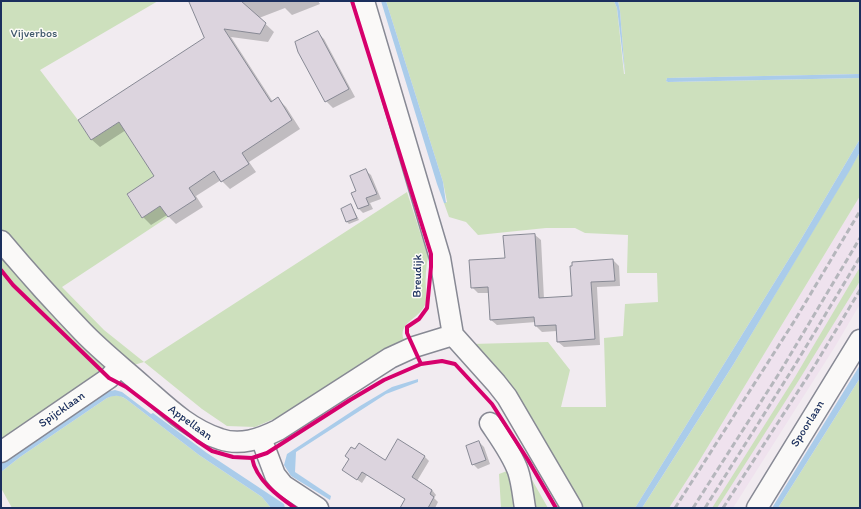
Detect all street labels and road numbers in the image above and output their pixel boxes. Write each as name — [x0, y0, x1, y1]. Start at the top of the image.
street label: Breudijk — [410, 254, 426, 298]
street label: Spijcklaan — [36, 389, 88, 431]
street label: Spoorlaan — [788, 398, 828, 450]
street label: Appellaan — [165, 402, 215, 444]

